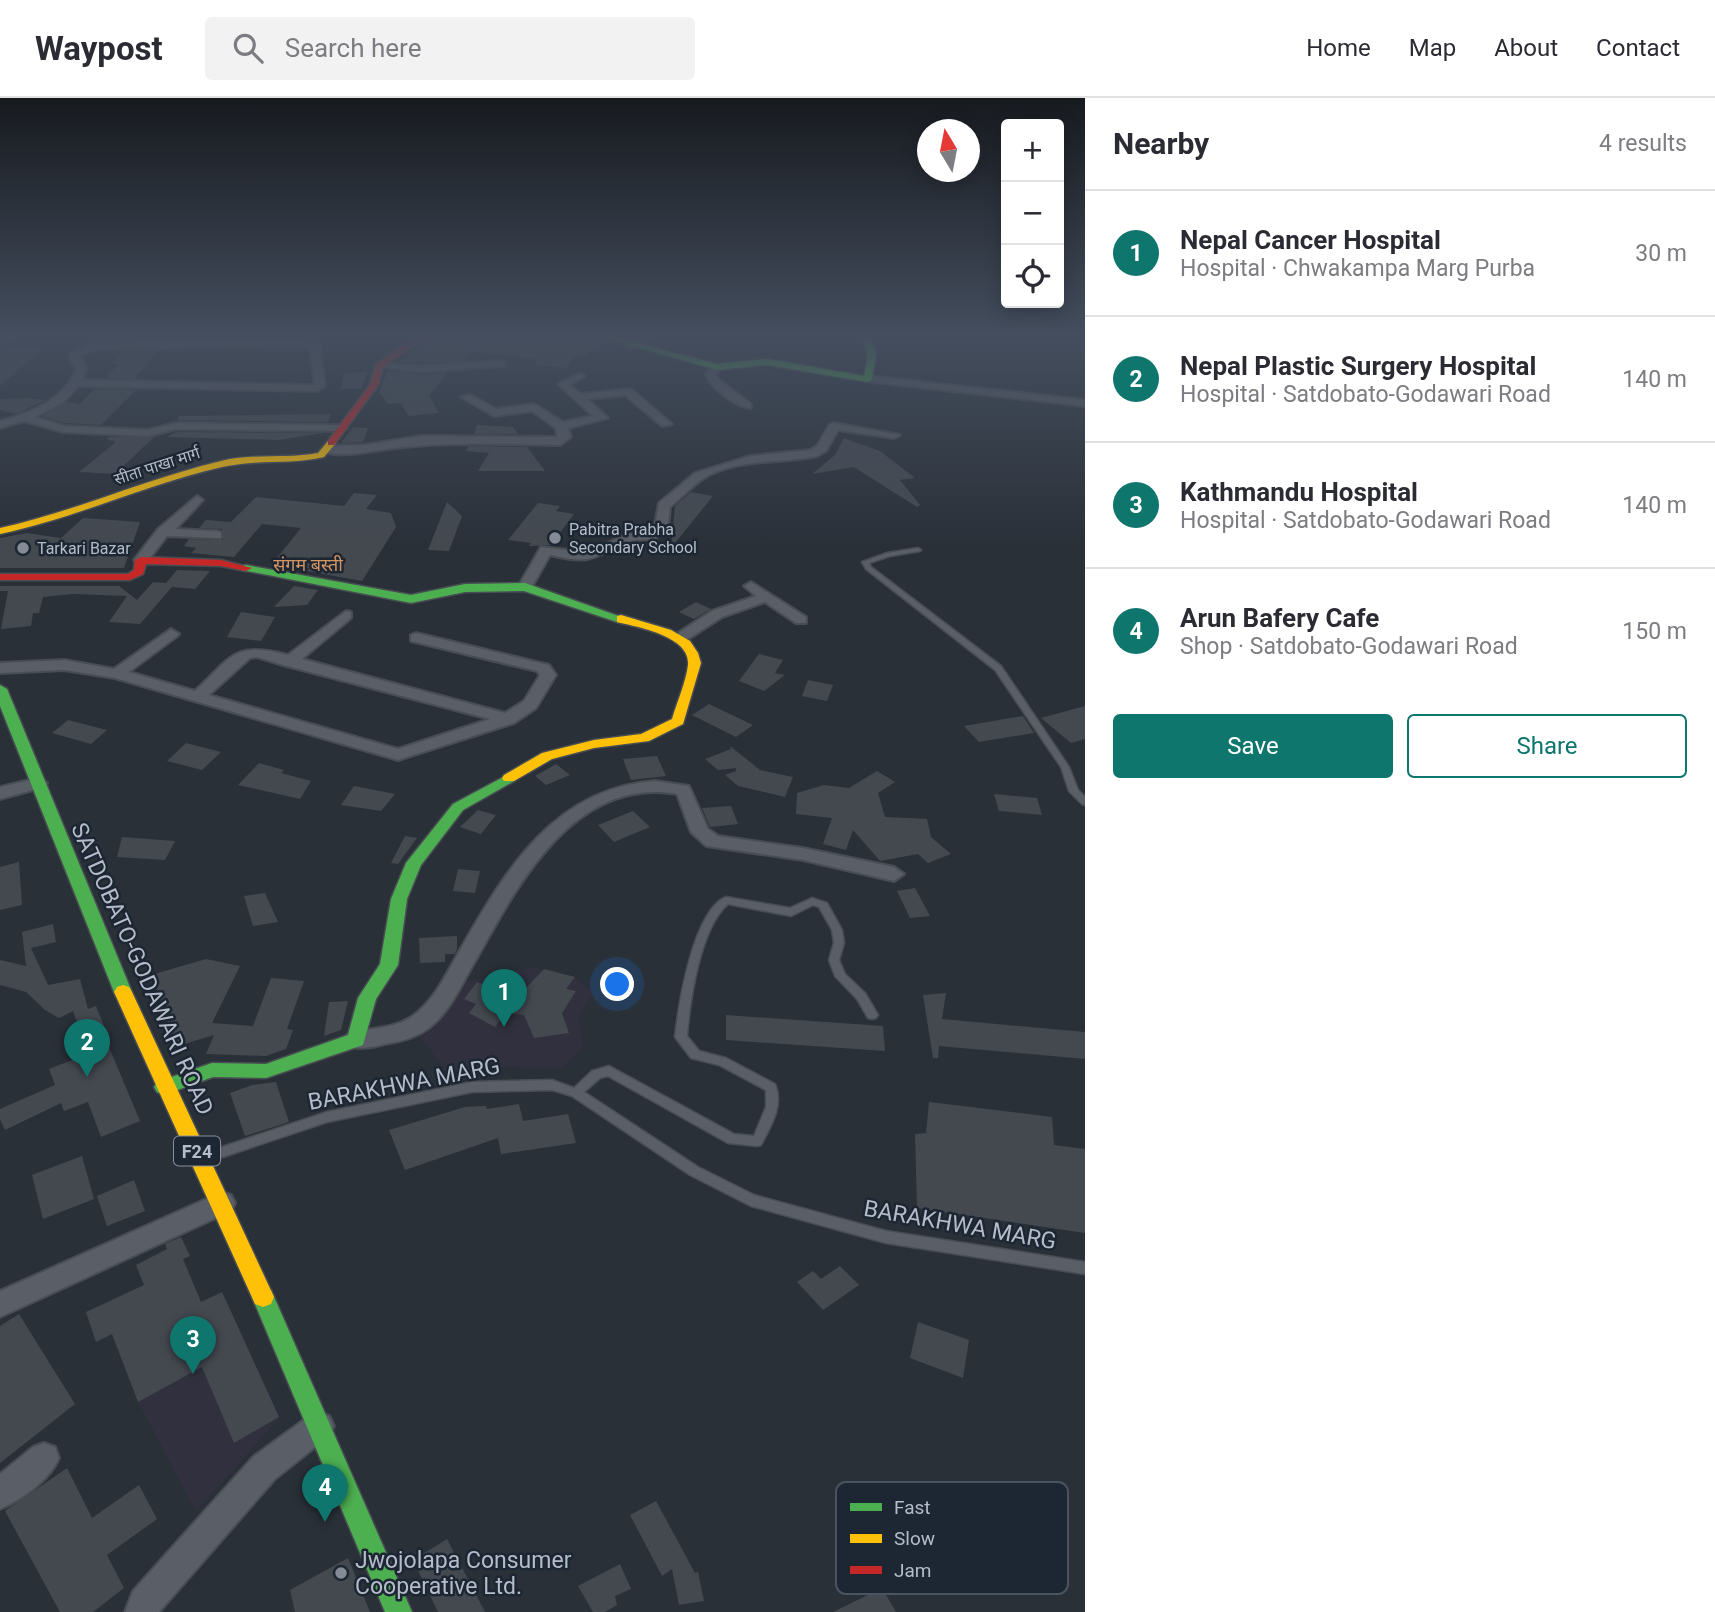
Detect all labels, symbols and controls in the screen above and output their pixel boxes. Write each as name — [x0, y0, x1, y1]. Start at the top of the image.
search box — [205, 17, 695, 80]
text: Waypost — [35, 29, 163, 68]
icon: search — [229, 29, 267, 67]
text: Search here — [285, 33, 421, 63]
text: Home — [1306, 34, 1371, 62]
text: Map — [1409, 34, 1456, 62]
text: About — [1494, 34, 1558, 62]
text: Contact — [1596, 34, 1680, 62]
north arrow — [917, 119, 980, 182]
map controls — [1001, 119, 1064, 308]
button: + — [1001, 119, 1064, 182]
text: Nearby — [1113, 126, 1209, 161]
text: 4 results — [1599, 130, 1687, 157]
button: − — [1001, 182, 1064, 245]
text: Nepal Cancer Hospital — [1180, 225, 1441, 255]
text: 1 — [1129, 240, 1143, 267]
text: 30 m — [1635, 240, 1687, 267]
button: locate — [1001, 245, 1064, 308]
text: Hospital · Chwakampa Marg Purba — [1180, 255, 1535, 282]
text: Nepal Plastic Surgery Hospital — [1180, 351, 1536, 381]
text: 2 — [1129, 366, 1143, 393]
text: 140 m — [1622, 366, 1687, 393]
text: Hospital · Satdobato-Godawari Road — [1180, 381, 1551, 408]
street label: सीता पाखा मार्ग — [112, 443, 203, 489]
text: Kathmandu Hospital — [1180, 477, 1418, 507]
text: 3 — [1129, 492, 1143, 519]
text: 140 m — [1622, 492, 1687, 519]
text: Hospital · Satdobato-Godawari Road — [1180, 507, 1551, 534]
place label: Pabitra Prabha Secondary School — [569, 520, 697, 557]
marker: Pabitra Prabha Secondary School — [547, 530, 563, 546]
place label: Tarkari Bazar — [37, 539, 131, 558]
marker: Tarkari Bazar — [15, 540, 31, 556]
district label: संगम बस्ती — [273, 554, 343, 575]
text: Arun Bafery Cafe — [1180, 603, 1379, 633]
text: 4 — [1129, 618, 1143, 645]
text: 150 m — [1622, 618, 1687, 645]
text: Shop · Satdobato-Godawari Road — [1180, 633, 1518, 660]
button: Save — [1113, 714, 1393, 778]
button: Share — [1407, 714, 1687, 778]
street label: SATDOBATO-GODAWARI ROAD — [65, 819, 219, 1119]
your location — [600, 967, 634, 1001]
pin: 1 — [481, 969, 527, 1027]
pin: 2 — [64, 1019, 110, 1077]
street label: BARAKHWA MARG — [306, 1052, 502, 1116]
road number: F24 — [174, 1136, 220, 1166]
street label: BARAKHWA MARG — [862, 1195, 1058, 1255]
pin: 3 — [170, 1316, 216, 1374]
pin: 4 — [302, 1464, 348, 1522]
legend — [836, 1482, 1068, 1594]
text: Fast — [894, 1496, 931, 1519]
text: Slow — [894, 1527, 935, 1550]
place label: Jwojolapa Consumer Cooperative Ltd. — [355, 1547, 572, 1600]
text: Jam — [894, 1559, 931, 1582]
marker: Jwojolapa Consumer Cooperative Ltd. — [333, 1565, 349, 1581]

